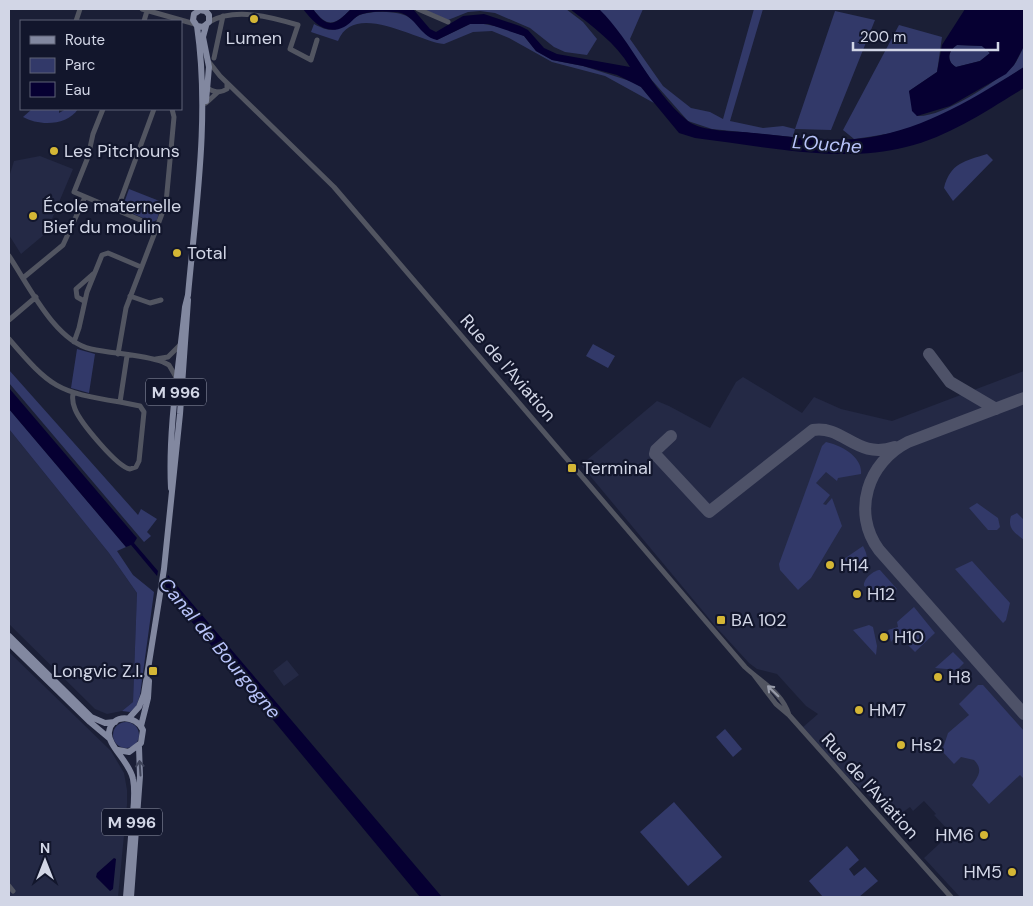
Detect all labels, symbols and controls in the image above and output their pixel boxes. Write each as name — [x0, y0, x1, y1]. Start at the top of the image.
marker: Lumen — [248, 13, 260, 25]
legend — [20, 20, 182, 110]
scale bar — [853, 20, 998, 52]
place label: Lumen — [226, 26, 282, 50]
text: 200 m — [860, 27, 906, 47]
text: Route — [65, 30, 105, 50]
text: Parc — [65, 55, 95, 75]
text: Eau — [65, 80, 90, 100]
water label: L'Ouche — [791, 129, 863, 159]
place label: Les Pitchouns — [64, 139, 180, 163]
marker: Les Pitchouns — [48, 145, 60, 157]
place label: École maternelle Bief du moulin — [43, 194, 181, 239]
marker: École maternelle Bief du moulin — [27, 210, 39, 222]
place label: Total — [187, 241, 227, 265]
marker: Total — [171, 247, 183, 259]
street label: Rue de l'Aviation — [455, 309, 561, 427]
road number: M 996 — [146, 378, 206, 406]
place label: Terminal — [582, 456, 652, 480]
marker: Terminal — [566, 462, 578, 474]
place label: H14 — [840, 553, 869, 577]
marker: H14 — [824, 559, 836, 571]
water label: Canal de Bourgogne — [153, 572, 287, 724]
place label: H12 — [867, 582, 895, 606]
marker: H12 — [851, 588, 863, 600]
place label: BA 102 — [731, 608, 787, 632]
marker: BA 102 — [715, 614, 727, 626]
place label: H10 — [894, 625, 924, 649]
marker: H10 — [878, 631, 890, 643]
place label: Longvic Z.I. — [53, 659, 143, 683]
marker: Longvic Z.I. — [147, 665, 159, 677]
place label: H8 — [948, 665, 971, 689]
marker: H8 — [932, 671, 944, 683]
one-way arrow — [767, 685, 779, 697]
place label: HM7 — [869, 698, 906, 722]
marker: HM7 — [853, 704, 865, 716]
street label: Rue de l'Aviation — [816, 728, 924, 844]
place label: Hs2 — [911, 733, 943, 757]
marker: Hs2 — [895, 739, 907, 751]
one-way arrow — [135, 760, 144, 776]
road number: M 996 — [102, 809, 162, 836]
place label: HM6 — [935, 823, 974, 847]
marker: HM6 — [978, 829, 990, 841]
north arrow — [20, 836, 70, 886]
text: N — [40, 839, 50, 857]
place label: HM5 — [964, 860, 1002, 884]
marker: HM5 — [1006, 866, 1018, 878]

